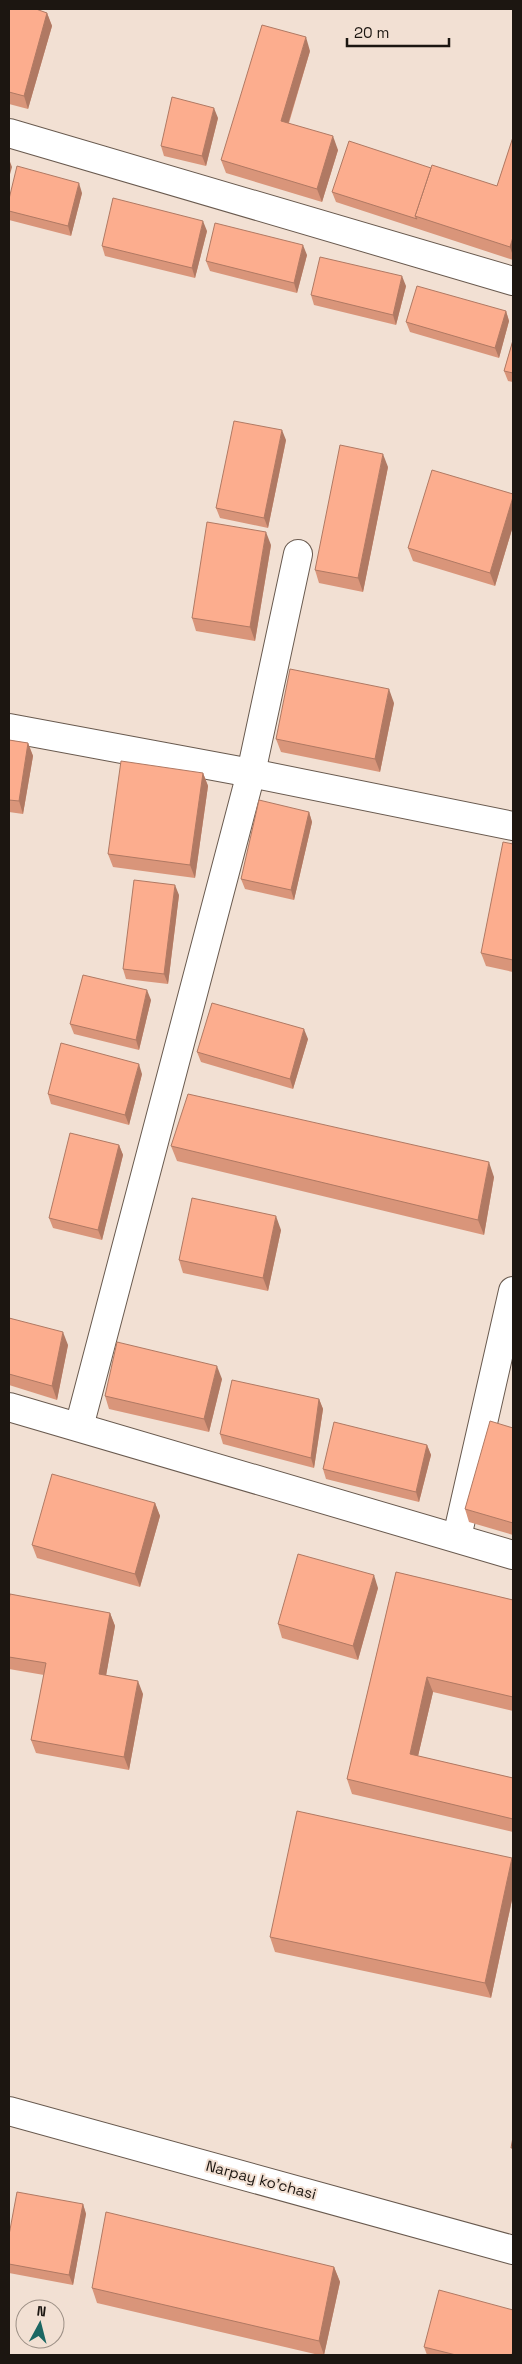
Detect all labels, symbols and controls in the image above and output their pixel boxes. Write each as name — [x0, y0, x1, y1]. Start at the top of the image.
scale bar — [347, 15, 450, 47]
text: 20 m — [354, 23, 389, 42]
street label: Narpay ko'chasi — [204, 2156, 318, 2203]
north arrow — [15, 2299, 65, 2349]
text: N — [36, 2302, 47, 2321]

